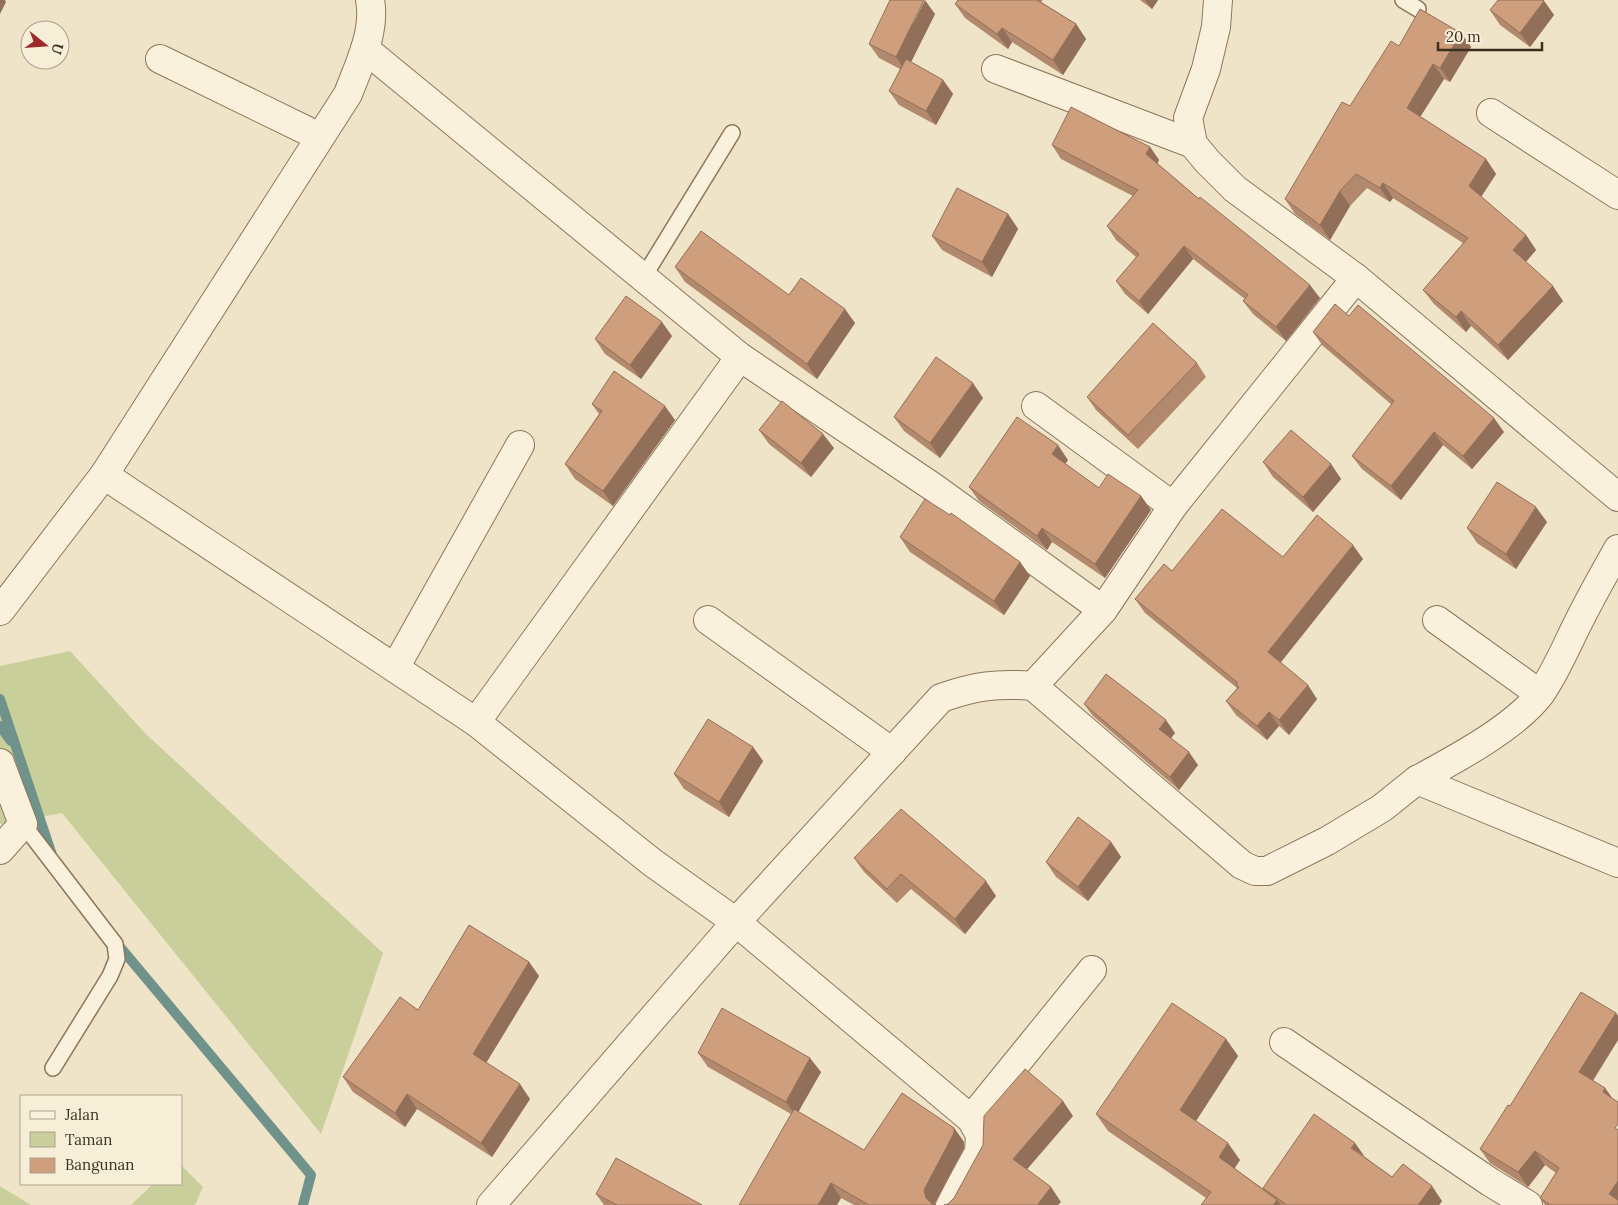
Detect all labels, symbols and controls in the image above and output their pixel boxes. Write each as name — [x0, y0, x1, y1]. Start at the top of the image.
north arrow — [20, 20, 70, 70]
scale bar — [1438, 20, 1542, 52]
text: 20 m — [1446, 27, 1481, 46]
text: U — [47, 41, 68, 57]
legend — [20, 1095, 182, 1185]
text: Jalan — [64, 1105, 99, 1124]
text: Taman — [65, 1130, 112, 1149]
text: Bangunan — [65, 1155, 134, 1174]

